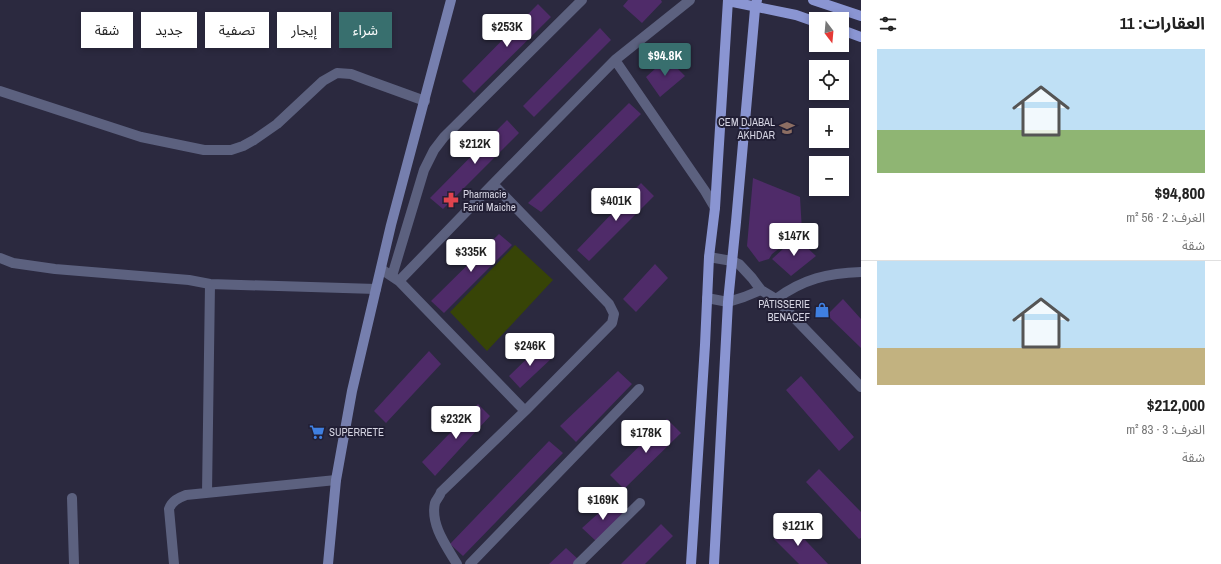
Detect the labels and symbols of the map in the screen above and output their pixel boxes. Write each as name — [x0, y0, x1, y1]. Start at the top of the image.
north arrow — [809, 12, 849, 52]
pin: $253K — [479, 14, 535, 48]
pin: $94.8K — [632, 43, 698, 77]
place label: CEM DJABAL AKHDAR — [718, 115, 775, 142]
school or university icon: CEM DJABAL AKHDAR — [778, 119, 796, 137]
pin: $212K — [447, 131, 503, 165]
place label: Pharmacie Farid Maiche — [463, 187, 516, 214]
pin: $401K — [588, 188, 644, 222]
pharmacy icon: Pharmacie Farid Maiche — [442, 191, 460, 209]
pin: $147K — [766, 223, 822, 257]
pin: $335K — [443, 239, 499, 273]
place label: PÂTISSERIE BENACEF — [758, 297, 810, 324]
shop icon: PÂTISSERIE BENACEF — [813, 301, 831, 319]
pin: $246K — [502, 333, 558, 367]
pin: $232K — [428, 406, 484, 440]
pin: $178K — [618, 420, 674, 454]
supermarket icon: SUPERRETE — [308, 423, 326, 441]
place label: SUPERRETE — [329, 425, 384, 439]
pin: $169K — [575, 487, 631, 521]
pin: $121K — [770, 513, 826, 547]

